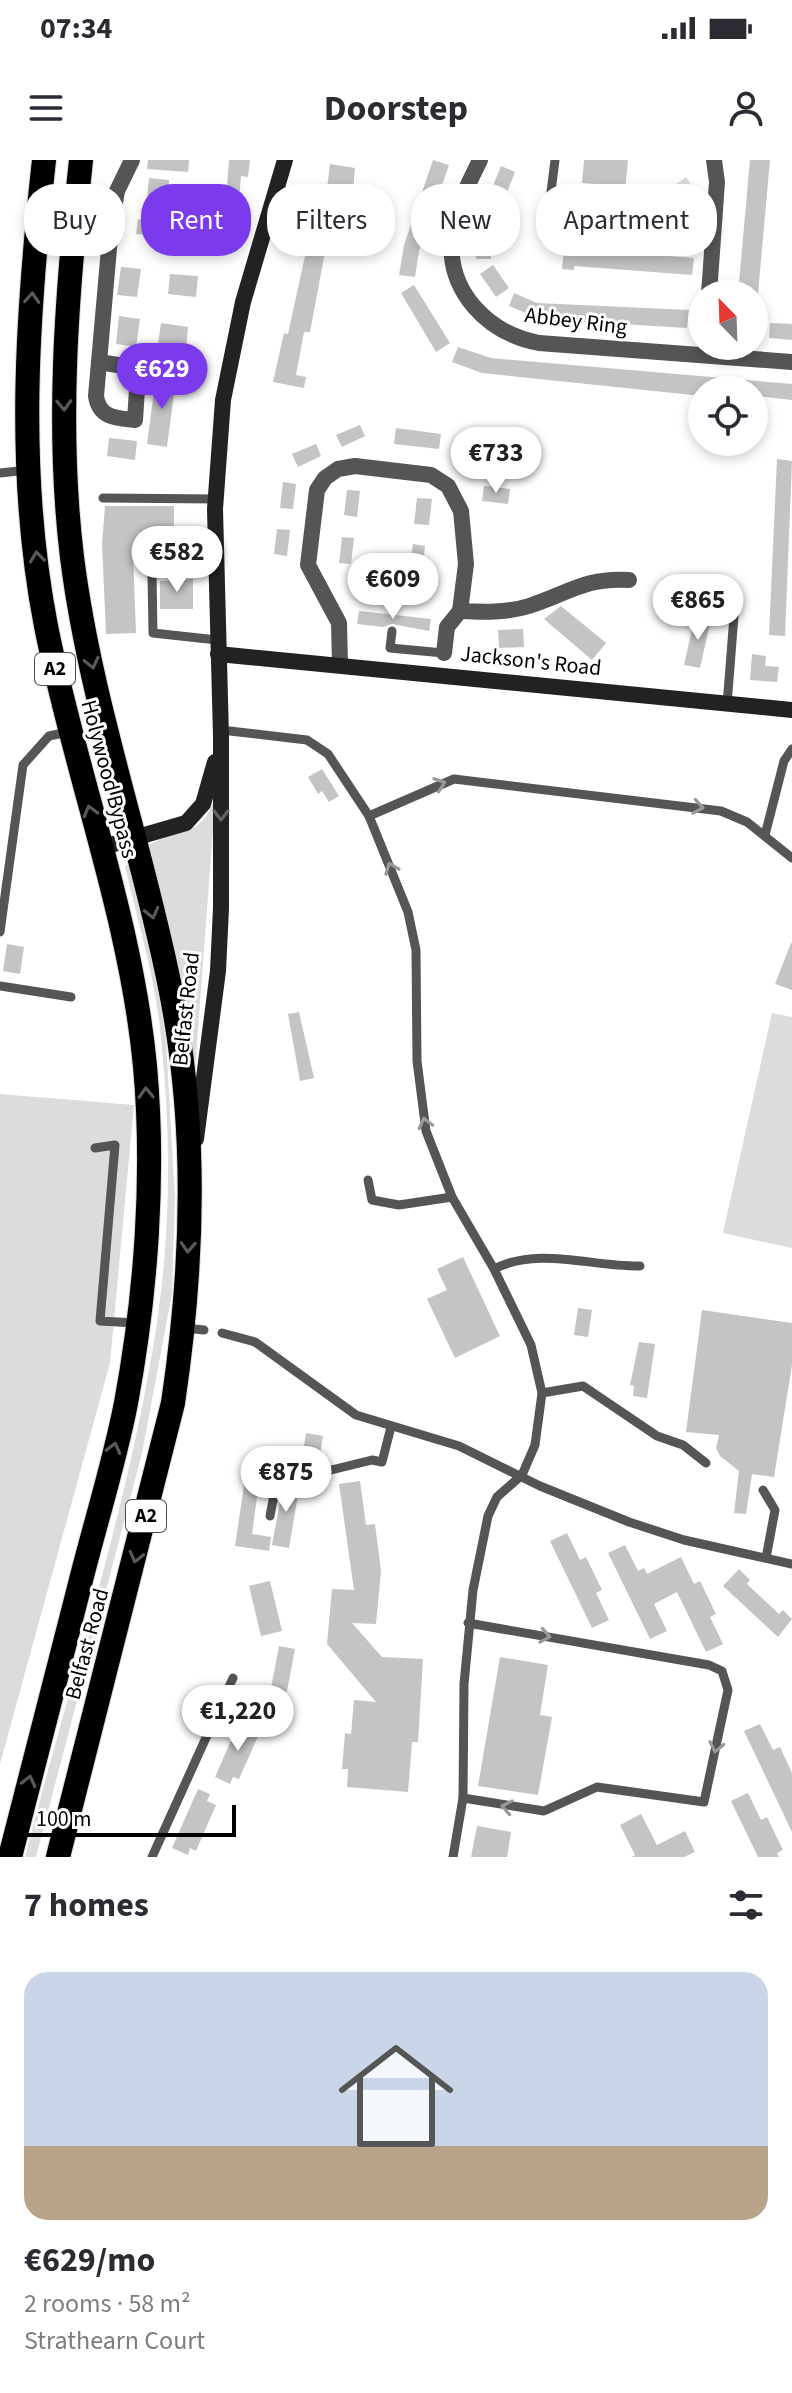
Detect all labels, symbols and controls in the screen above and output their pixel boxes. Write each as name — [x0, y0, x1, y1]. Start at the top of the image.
text: 07:34 — [40, 7, 112, 50]
text: Doorstep — [324, 83, 468, 134]
icon: menu — [24, 86, 68, 130]
icon: person — [724, 86, 768, 130]
chip: Buy — [24, 184, 125, 256]
chip: Rent — [141, 184, 251, 256]
chip: Filters — [267, 184, 395, 256]
chip: New — [411, 184, 520, 256]
chip: Apartment — [536, 184, 717, 256]
north arrow — [688, 280, 768, 360]
map controls — [688, 280, 768, 456]
one-way arrow — [23, 291, 40, 304]
street label: Abbey Ring — [523, 299, 629, 343]
pin: €629 — [115, 343, 209, 411]
text: €629 — [135, 350, 189, 387]
button: locate — [688, 376, 768, 456]
one-way arrow — [55, 399, 72, 412]
pin: €733 — [449, 427, 543, 495]
text: €733 — [469, 434, 523, 471]
pin: €582 — [130, 526, 224, 594]
text: €582 — [150, 533, 204, 570]
one-way arrow — [29, 550, 46, 564]
pin: €609 — [346, 553, 440, 621]
text: €609 — [366, 560, 420, 597]
pin: €865 — [651, 574, 745, 642]
text: €865 — [671, 581, 725, 618]
street label: Jackson's Road — [459, 638, 603, 684]
road number: A2 — [35, 653, 75, 685]
one-way arrow — [82, 656, 99, 669]
street label: Holywood Bypass — [72, 696, 146, 862]
one-way arrow — [432, 777, 446, 793]
one-way arrow — [691, 798, 704, 815]
one-way arrow — [83, 805, 99, 819]
one-way arrow — [212, 809, 230, 822]
one-way arrow — [384, 862, 401, 876]
one-way arrow — [143, 906, 160, 920]
street label: Belfast Road — [164, 950, 208, 1068]
one-way arrow — [137, 1086, 154, 1099]
one-way arrow — [417, 1117, 434, 1131]
one-way arrow — [180, 1241, 197, 1254]
one-way arrow — [105, 1442, 122, 1456]
pin: €875 — [239, 1446, 333, 1514]
text: €875 — [259, 1453, 313, 1490]
road number: A2 — [126, 1500, 166, 1532]
one-way arrow — [128, 1550, 145, 1564]
street label: Belfast Road — [57, 1585, 117, 1703]
one-way arrow — [539, 1626, 552, 1643]
pin: €1,220 — [173, 1685, 303, 1753]
text: €1,220 — [200, 1692, 276, 1729]
one-way arrow — [708, 1740, 725, 1753]
one-way arrow — [20, 1775, 37, 1789]
one-way arrow — [500, 1799, 513, 1816]
scale bar — [24, 1801, 236, 1837]
text: 100 m — [36, 1803, 91, 1835]
text: 7 homes — [24, 1881, 149, 1930]
icon: filters — [724, 1883, 768, 1927]
icon: home — [324, 2024, 468, 2168]
text: €629/mo — [24, 2236, 155, 2285]
text: 2 rooms · 58 m² — [24, 2285, 191, 2322]
text: Strathearn Court — [24, 2322, 205, 2359]

